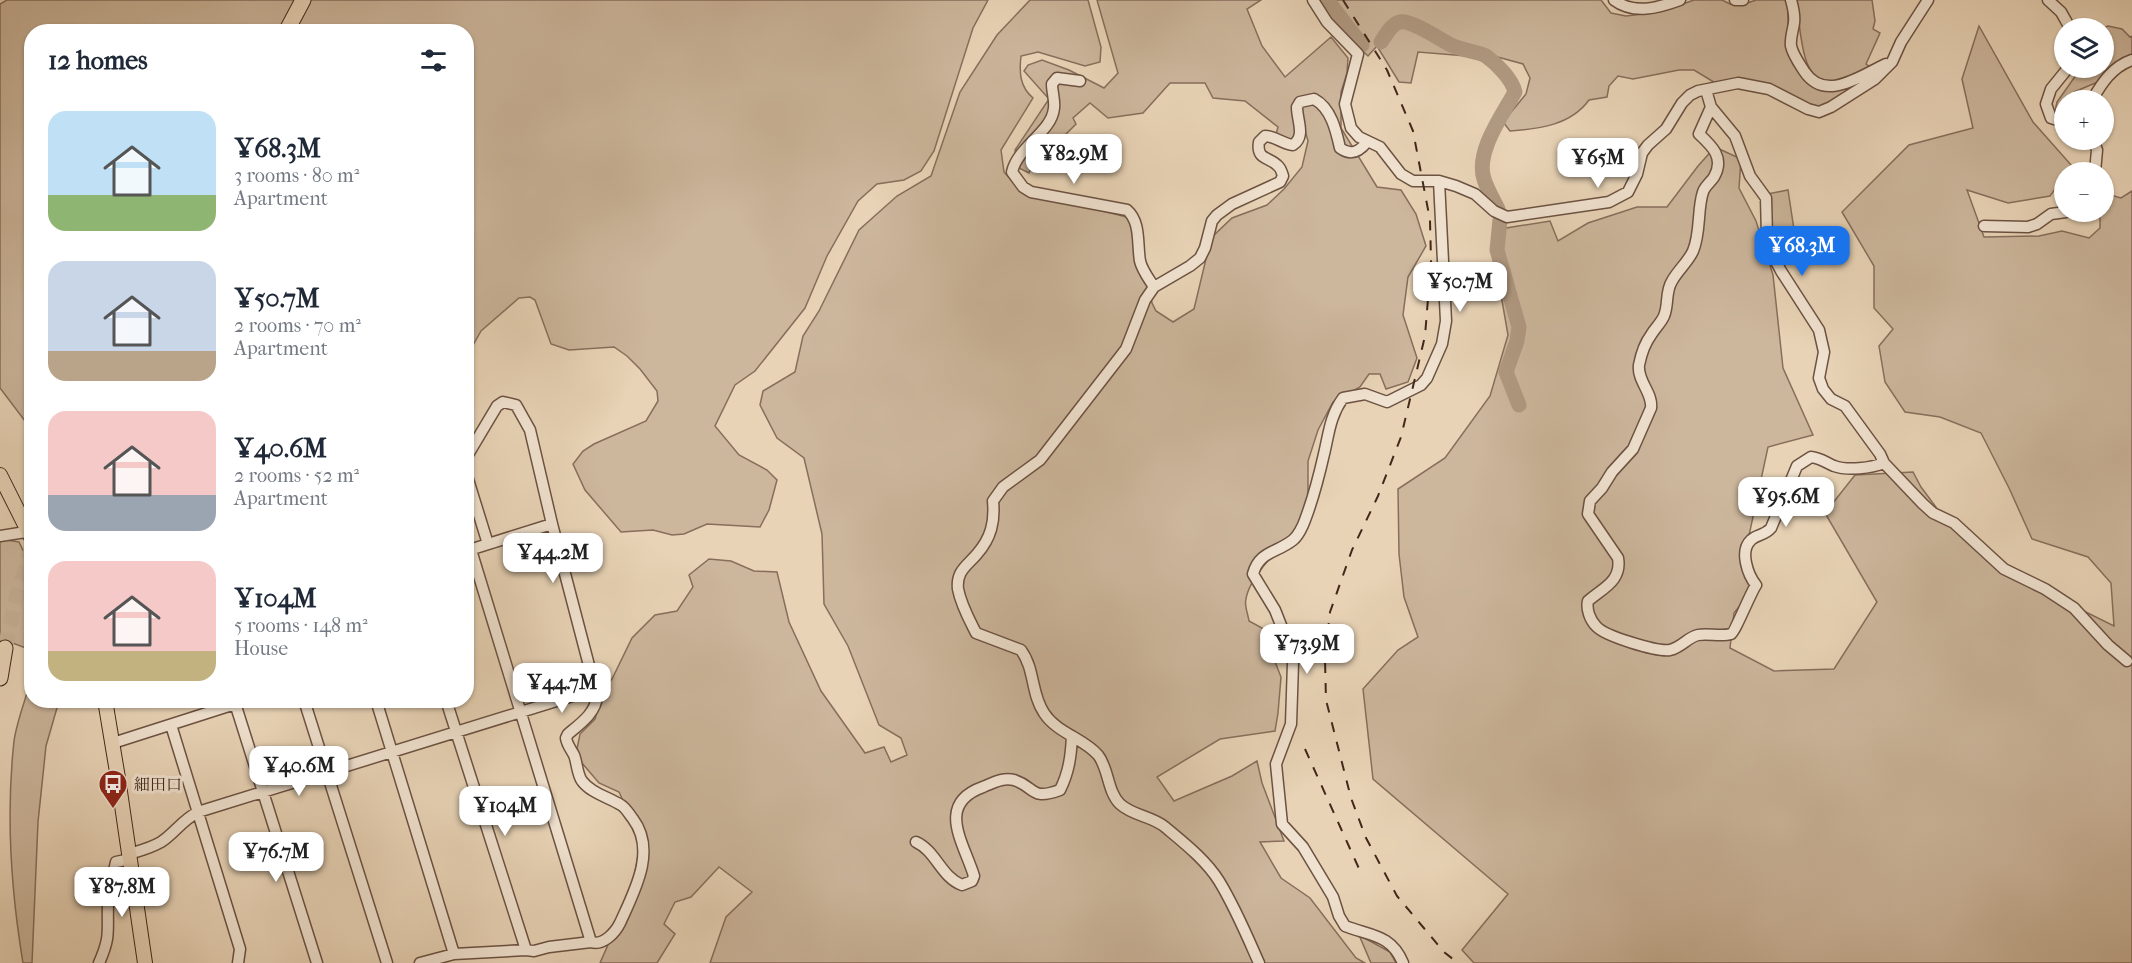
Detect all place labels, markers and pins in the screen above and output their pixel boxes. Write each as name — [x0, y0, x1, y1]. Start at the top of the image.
pin: ¥82.9M — [1025, 134, 1123, 185]
pin: ¥65M — [1562, 138, 1634, 189]
pin: ¥68.3M — [1753, 226, 1851, 277]
pin: ¥50.7M — [1411, 262, 1509, 313]
pin: ¥95.6M — [1737, 477, 1835, 528]
pin: ¥44.2M — [504, 533, 602, 584]
pin: ¥73.9M — [1258, 624, 1356, 675]
pin: ¥44.7M — [513, 663, 611, 714]
pin: ¥40.6M — [250, 746, 348, 797]
bus stop icon: 細田口 — [97, 768, 129, 810]
place label: 細田口 — [134, 775, 182, 794]
pin: ¥104M — [463, 786, 547, 837]
pin: ¥76.7M — [227, 832, 325, 883]
pin: ¥87.8M — [73, 867, 171, 918]

